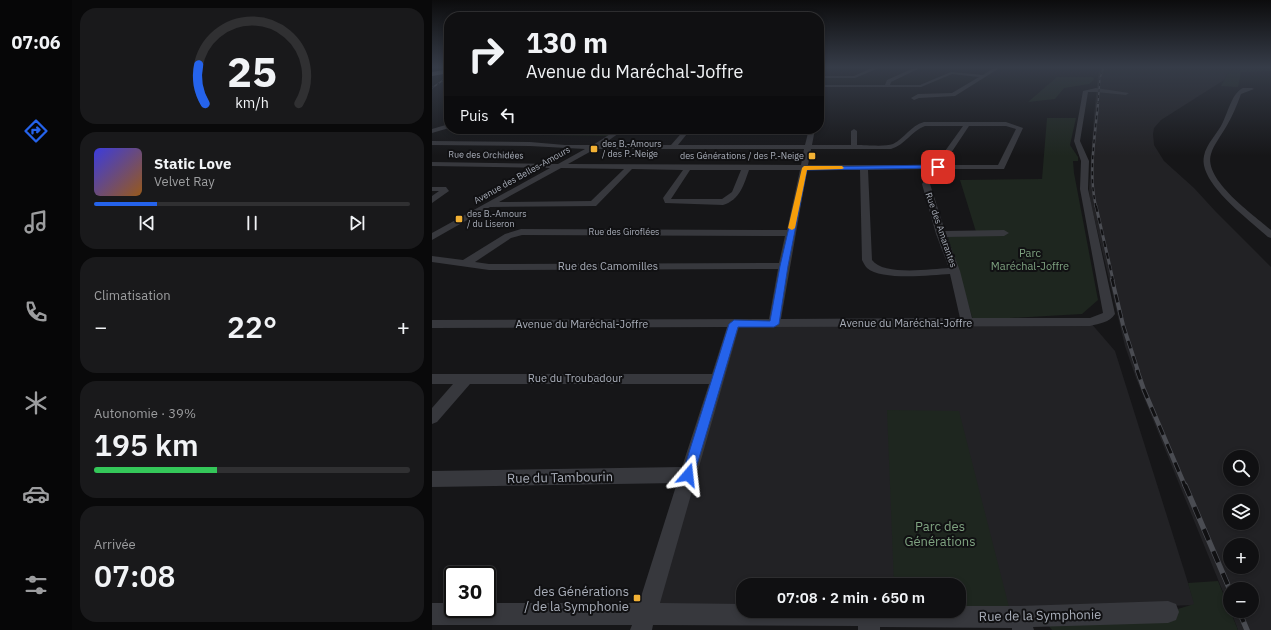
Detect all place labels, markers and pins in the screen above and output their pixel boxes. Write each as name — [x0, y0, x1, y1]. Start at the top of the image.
place label: des B.-Amours / des P.-Neige — [602, 138, 662, 159]
marker: des B.-Amours / des P.-Neige — [589, 144, 599, 154]
place label: des Générations / des P.-Neige — [680, 150, 804, 161]
pin — [921, 150, 955, 184]
marker: des Générations / des P.-Neige — [807, 151, 817, 161]
place label: des B.-Amours / du Liseron — [467, 208, 527, 229]
marker: des B.-Amours / du Liseron — [454, 214, 464, 224]
place label: des Générations / de la Symphonie — [524, 583, 629, 615]
marker: des Générations / de la Symphonie — [632, 593, 642, 603]

